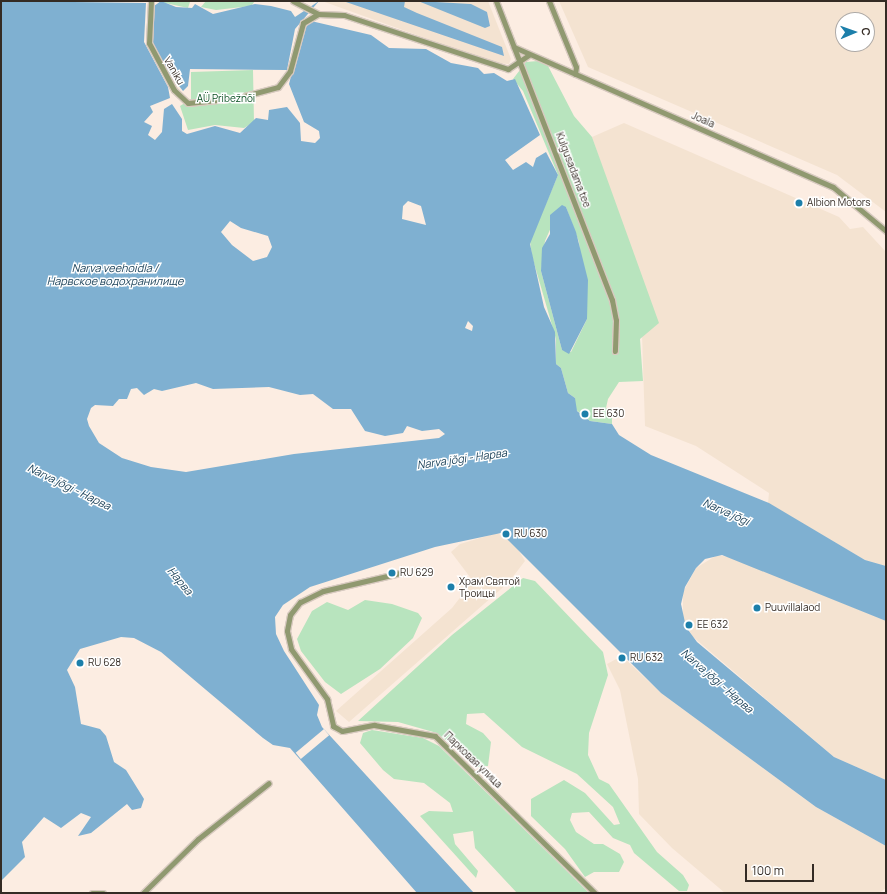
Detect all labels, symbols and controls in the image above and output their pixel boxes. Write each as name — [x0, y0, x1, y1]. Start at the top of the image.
north arrow — [835, 12, 875, 52]
text: С — [859, 27, 874, 36]
street label: Vaniku — [161, 55, 187, 87]
park label: AÜ Pribežnõi — [197, 93, 255, 105]
street label: Joala — [690, 110, 716, 130]
street label: Kulgusadama tee — [553, 131, 593, 209]
place label: Albion Motors — [807, 197, 870, 209]
marker: Albion Motors — [794, 198, 804, 208]
water label: Narva veehoidla / Нарвское водохранилище — [47, 262, 183, 288]
place label: EE 630 — [593, 408, 624, 420]
marker: EE 630 — [580, 409, 590, 419]
water label: Narva jõgi - Нарва — [416, 446, 508, 472]
water label: Narva jõgi - Нарва — [25, 461, 113, 513]
water label: Narva jõgi — [701, 496, 751, 528]
place label: RU 630 — [514, 528, 547, 540]
marker: RU 630 — [501, 529, 511, 539]
water label: Нарва — [165, 564, 195, 598]
place label: RU 629 — [400, 567, 433, 579]
marker: RU 629 — [387, 568, 397, 578]
place label: Храм Святой Троицы — [459, 575, 520, 598]
marker: Храм Святой Троицы — [446, 582, 456, 592]
place label: Puuvillalaod — [765, 602, 820, 614]
marker: Puuvillalaod — [752, 603, 762, 613]
place label: EE 632 — [697, 619, 728, 631]
marker: EE 632 — [684, 620, 694, 630]
water label: Narva jõgi - Нарва — [678, 646, 756, 716]
place label: RU 632 — [630, 652, 663, 664]
marker: RU 632 — [617, 653, 627, 663]
place label: RU 628 — [88, 657, 121, 669]
marker: RU 628 — [75, 658, 85, 668]
street label: Парковая улица — [442, 729, 504, 791]
scale bar — [747, 856, 816, 882]
text: 100 m — [752, 862, 784, 879]

